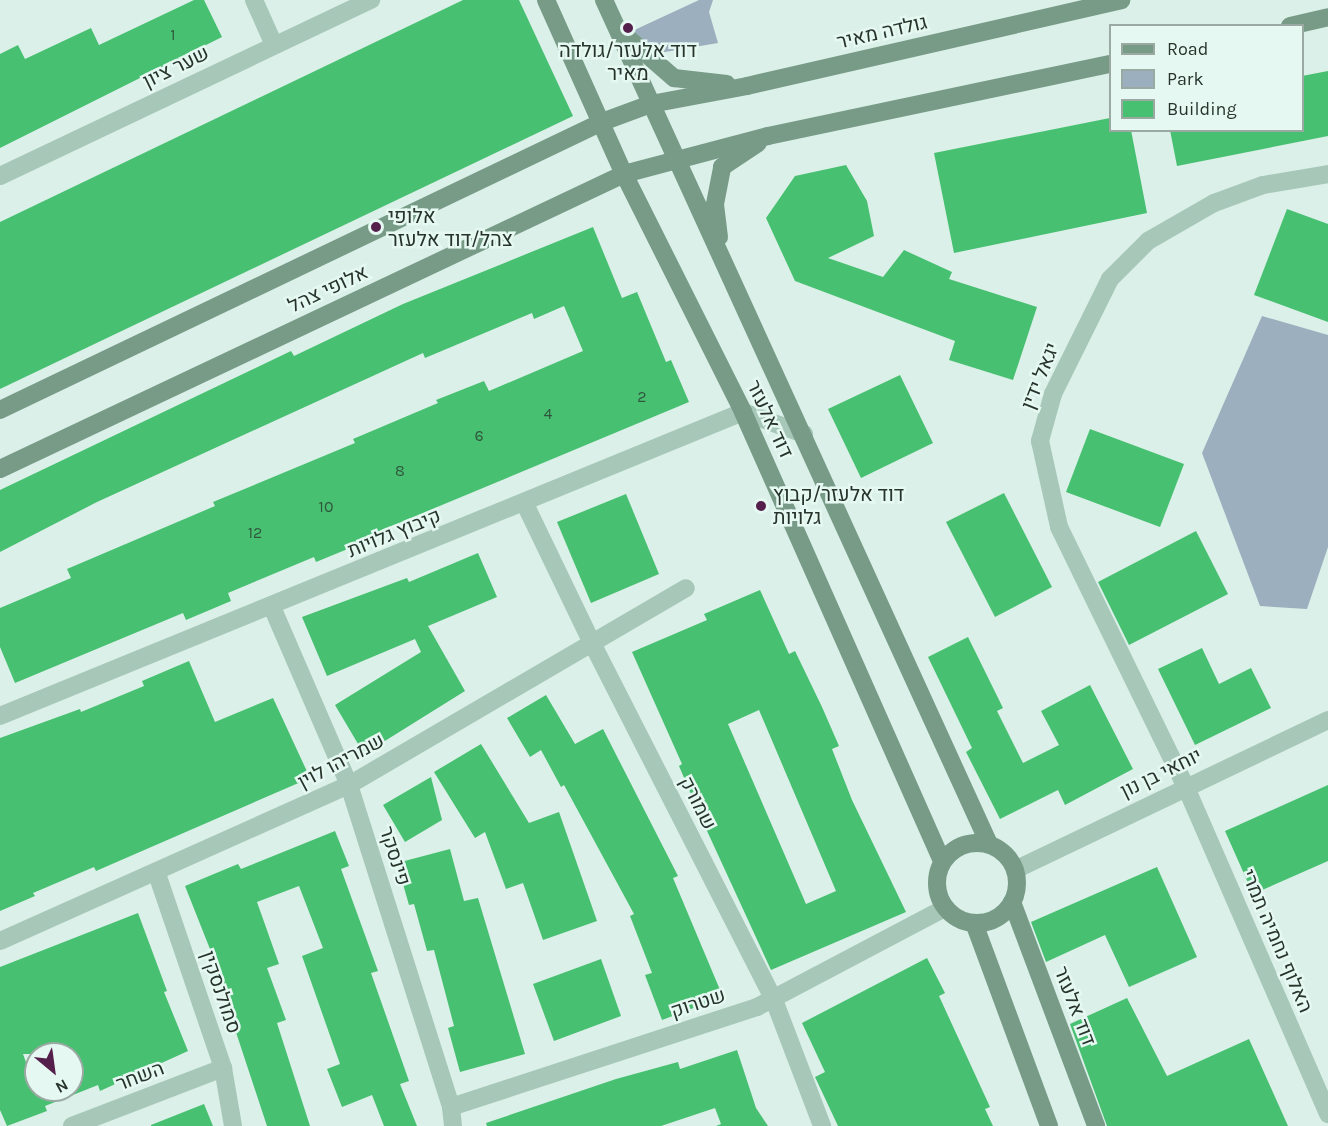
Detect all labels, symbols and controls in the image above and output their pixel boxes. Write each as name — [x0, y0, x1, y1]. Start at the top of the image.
street label: גולדה מאיר — [834, 10, 930, 54]
marker: דוד אלעזר/גולדה מאיר — [621, 21, 635, 35]
legend — [1109, 24, 1304, 132]
house number: 1 — [170, 25, 176, 45]
place label: דוד אלעזר/גולדה מאיר — [559, 38, 697, 85]
text: Road — [1167, 38, 1208, 60]
street label: שער ציון — [139, 41, 213, 93]
text: Park — [1167, 68, 1204, 90]
text: Building — [1167, 98, 1237, 120]
place label: אלופי צהל/דוד אלעזר — [388, 204, 513, 251]
marker: אלופי צהל/דוד אלעזר — [369, 220, 383, 234]
street label: אלופי צהל — [284, 260, 372, 318]
street label: יגאל ידין — [1016, 339, 1064, 413]
street label: דוד אלעזר — [742, 376, 798, 462]
house number: 2 — [637, 387, 647, 407]
house number: 4 — [544, 404, 552, 424]
house number: 6 — [474, 426, 484, 446]
house number: 8 — [395, 461, 405, 481]
place label: דוד אלעזר/קבוץ גלויות — [773, 482, 904, 529]
house number: 10 — [319, 497, 333, 517]
marker: דוד אלעזר/קבוץ גלויות — [754, 499, 768, 513]
street label: קיבוץ גלויות — [344, 503, 444, 563]
house number: 12 — [248, 523, 262, 543]
street label: שמריהו לוין — [294, 728, 388, 794]
street label: יוחאי בן נון — [1116, 743, 1206, 803]
street label: שמורק — [674, 772, 722, 834]
street label: פינסקר — [374, 823, 416, 889]
street label: האלוף נחמיה תמרי — [1236, 866, 1318, 1016]
street label: סמולנסקין — [196, 948, 246, 1036]
street label: דוד אלעזר — [1049, 963, 1101, 1049]
street label: שטרוק — [667, 983, 729, 1023]
north arrow — [24, 1042, 84, 1102]
street label: השחר — [113, 1056, 167, 1096]
text: N — [52, 1075, 72, 1098]

